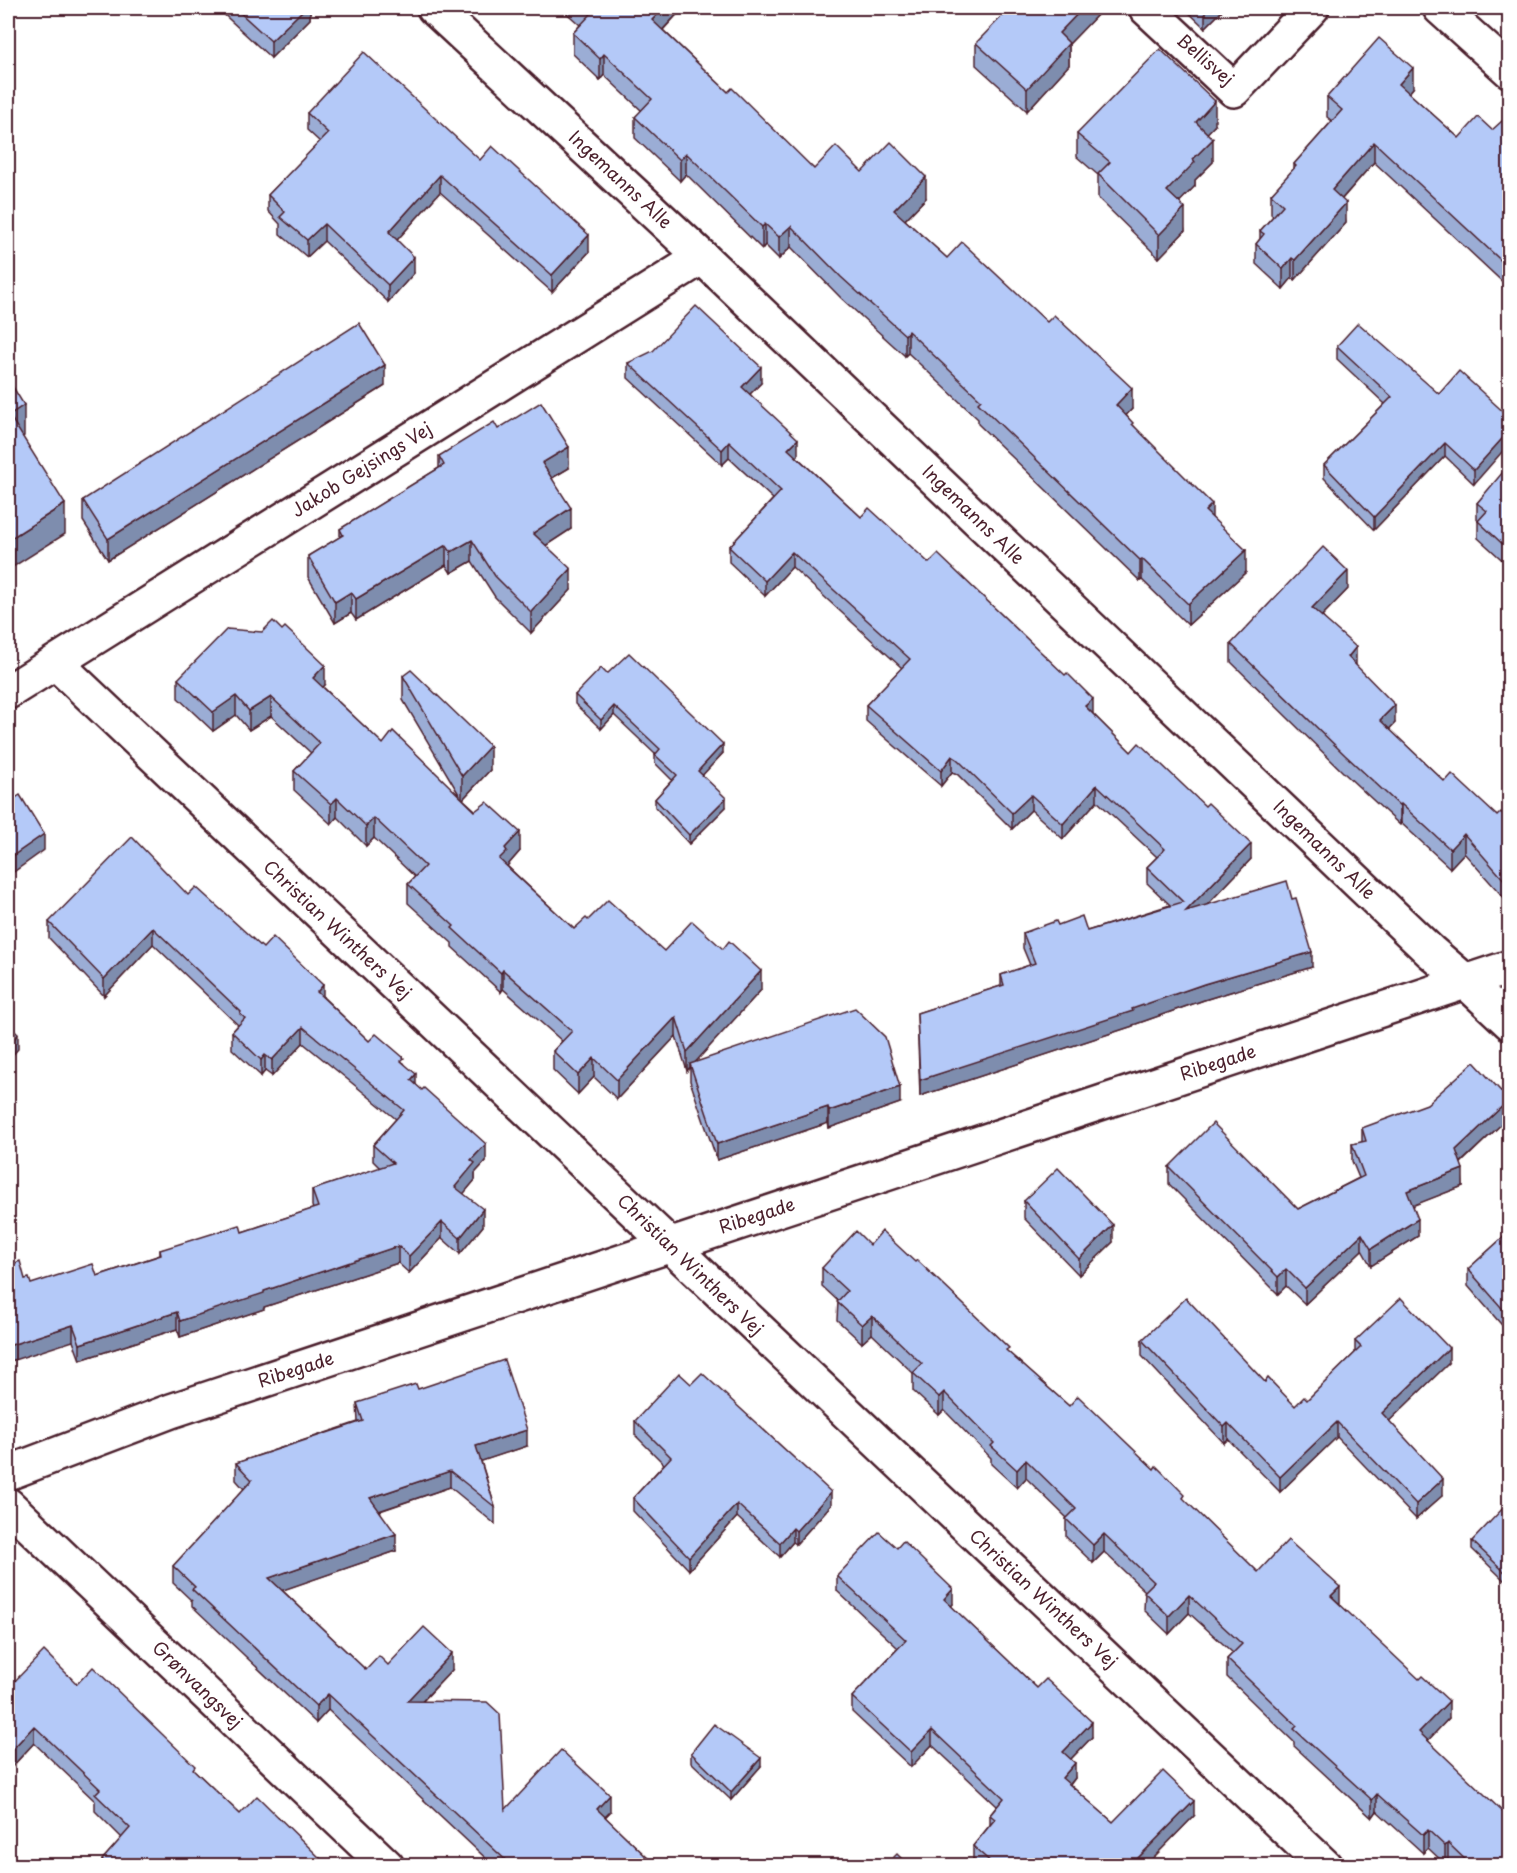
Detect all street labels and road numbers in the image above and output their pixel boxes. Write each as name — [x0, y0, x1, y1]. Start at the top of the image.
street label: Bellisvej — [1171, 26, 1241, 91]
street label: Ingemanns Alle — [563, 124, 679, 234]
street label: Jakob Gejsings Vej — [286, 415, 437, 523]
street label: Ingemanns Alle — [917, 458, 1031, 570]
street label: Ingemanns Alle — [1268, 793, 1382, 905]
street label: Christian Winthers Vej — [258, 853, 418, 1005]
street label: Ribegade — [1176, 1037, 1259, 1087]
street label: Christian Winthers Vej — [612, 1187, 770, 1341]
street label: Ribegade — [715, 1190, 798, 1240]
street label: Ribegade — [254, 1344, 337, 1394]
street label: Christian Winthers Vej — [964, 1522, 1124, 1674]
street label: Grønvangsvej — [147, 1634, 249, 1734]

